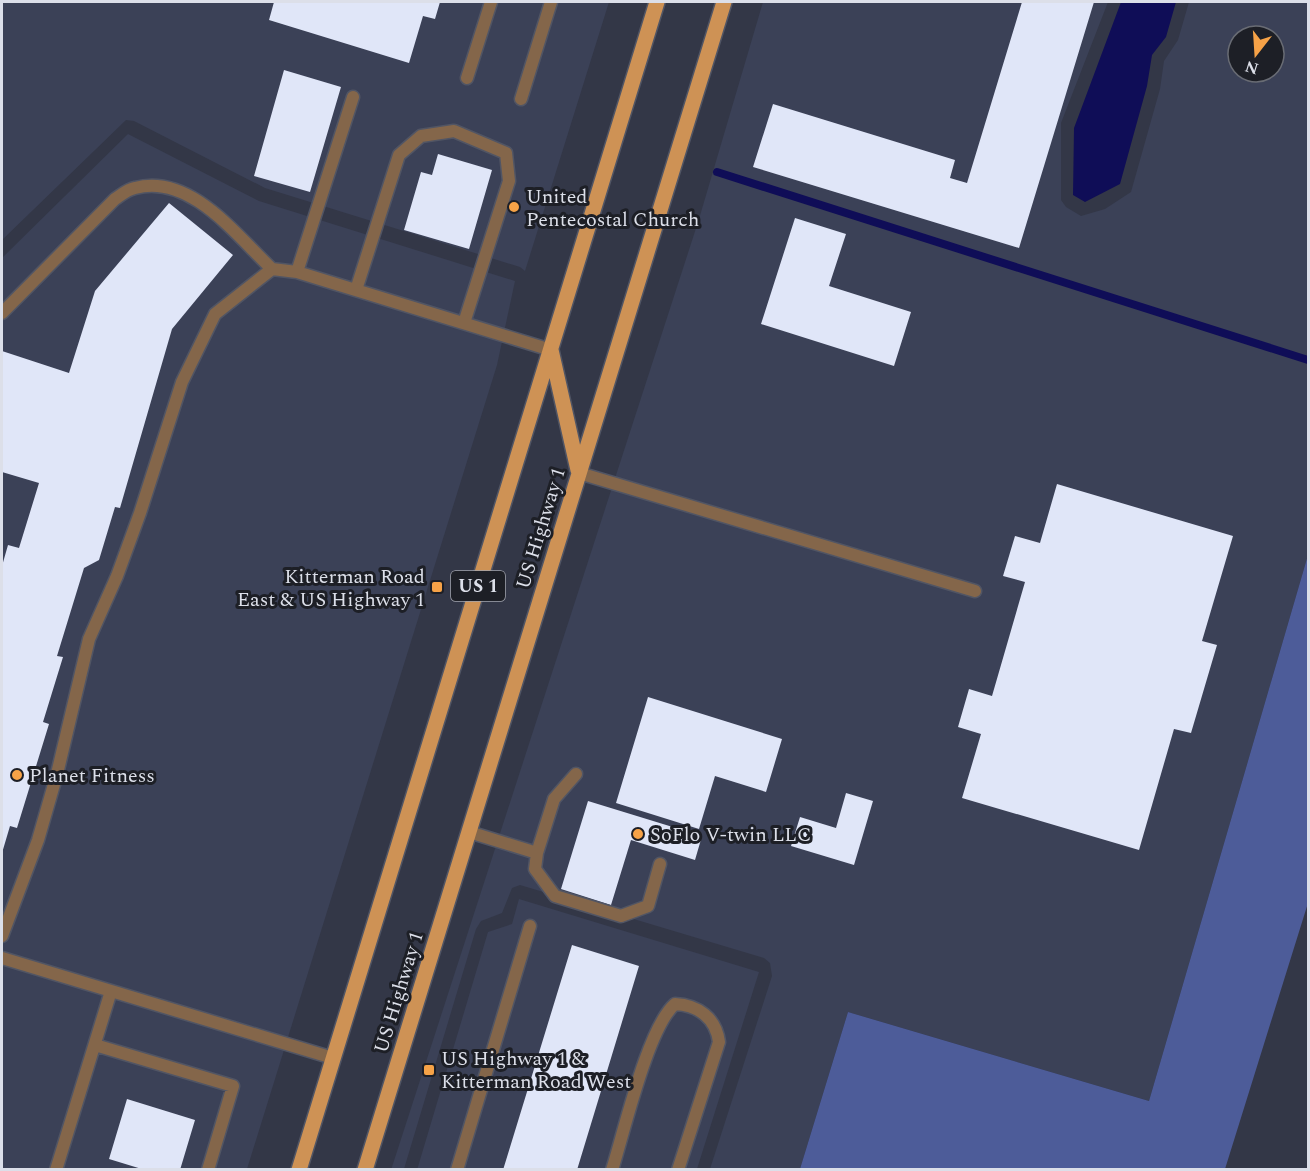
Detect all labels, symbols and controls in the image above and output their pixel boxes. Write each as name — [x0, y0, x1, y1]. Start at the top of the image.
north arrow — [1226, 24, 1286, 84]
text: N — [1242, 54, 1262, 81]
place label: United Pentecostal Church — [526, 182, 699, 235]
marker: United Pentecostal Church — [507, 200, 521, 214]
street label: US Highway 1 — [508, 464, 574, 593]
place label: Kitterman Road East & US Highway 1 — [237, 562, 425, 615]
road number: US 1 — [451, 571, 505, 601]
marker: Kitterman Road East & US Highway 1 — [430, 580, 444, 594]
place label: Planet Fitness — [29, 761, 155, 791]
marker: Planet Fitness — [10, 768, 24, 782]
place label: SoFlo V-twin LLC — [650, 820, 812, 850]
marker: SoFlo V-twin LLC — [631, 827, 645, 841]
street label: US Highway 1 — [366, 928, 432, 1057]
place label: US Highway 1 & Kitterman Road West — [441, 1044, 631, 1097]
marker: US Highway 1 & Kitterman Road West — [422, 1063, 436, 1077]

